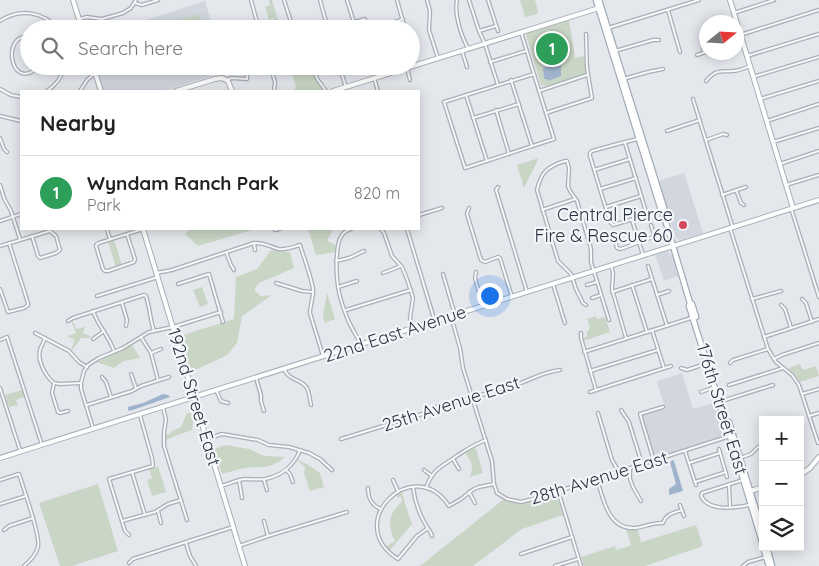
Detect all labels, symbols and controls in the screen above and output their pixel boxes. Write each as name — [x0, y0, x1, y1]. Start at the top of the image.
north arrow — [699, 15, 744, 60]
search box — [20, 20, 420, 75]
pin: 1 — [536, 30, 568, 68]
icon: search — [38, 34, 66, 62]
text: Search here — [78, 36, 183, 60]
text: Nearby — [40, 110, 116, 136]
text: Wyndam Ranch Park — [87, 171, 279, 195]
text: 1 — [53, 183, 59, 203]
text: 820 m — [354, 183, 400, 203]
text: Park — [87, 195, 121, 215]
place label: Central Pierce Fire & Rescue 60 — [535, 203, 673, 247]
marker: Central Pierce Fire & Rescue 60 — [677, 219, 689, 231]
your location — [477, 283, 503, 309]
street label: 22nd East Avenue — [321, 300, 469, 367]
street label: 192nd Street East — [163, 325, 226, 468]
street label: 176th Street East — [692, 340, 753, 477]
street label: 25th Avenue East — [379, 370, 522, 437]
map controls — [759, 416, 804, 551]
button: + — [759, 416, 804, 461]
street label: 28th Avenue East — [527, 446, 671, 509]
button: − — [759, 461, 804, 506]
button: layers — [759, 506, 804, 551]

